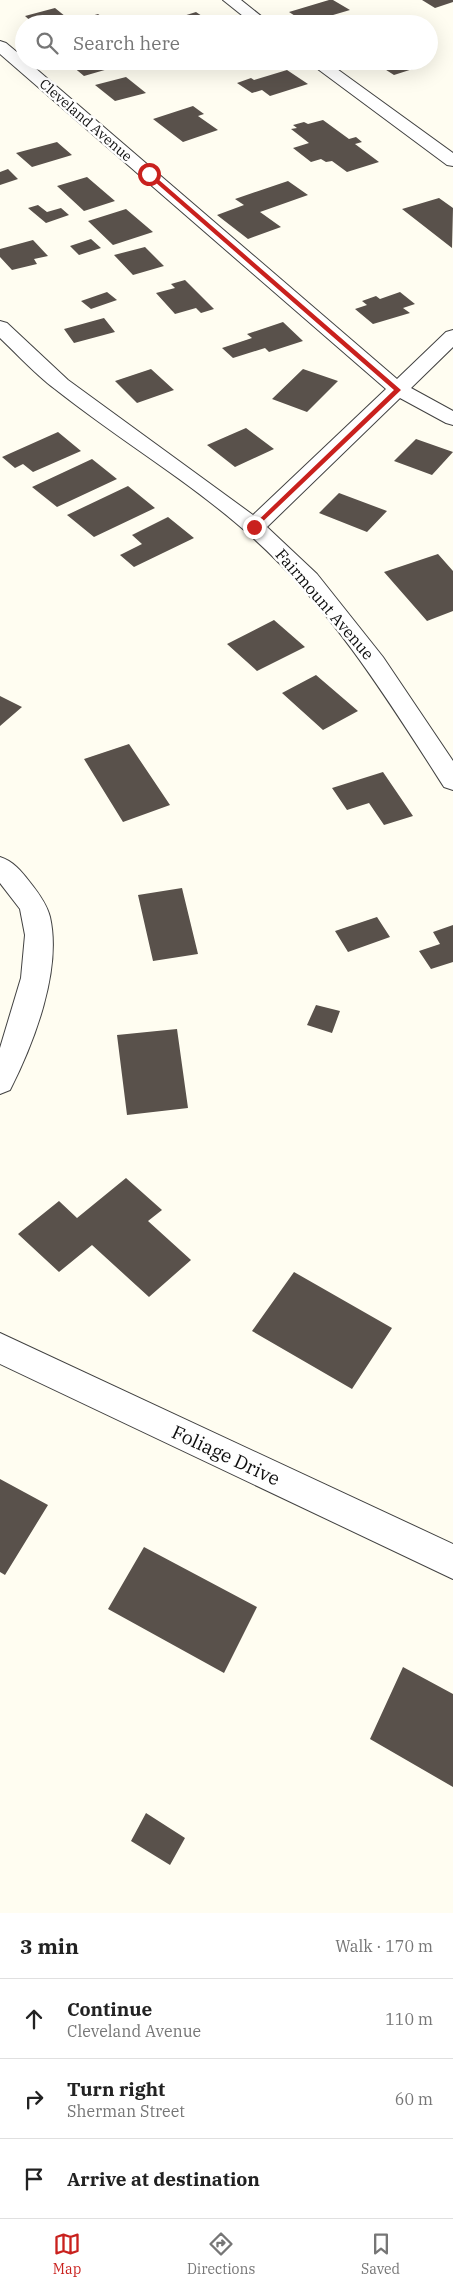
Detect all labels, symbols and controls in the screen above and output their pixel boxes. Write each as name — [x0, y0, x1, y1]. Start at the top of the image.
search box — [15, 15, 438, 70]
icon: search — [33, 29, 61, 57]
text: Search here — [73, 31, 180, 55]
street label: Cleveland Avenue — [36, 75, 136, 165]
route start — [138, 163, 161, 186]
route end — [243, 516, 266, 539]
street label: Fairmount Avenue — [271, 545, 379, 663]
street label: Foliage Drive — [168, 1419, 284, 1491]
text: 3 min — [20, 1932, 79, 1960]
text: Walk · 170 m — [335, 1936, 433, 1956]
text: Continue — [67, 1997, 152, 2021]
icon: ahead — [20, 2005, 48, 2033]
text: 110 m — [385, 2009, 433, 2029]
text: Cleveland Avenue — [67, 2021, 201, 2041]
text: Turn right — [67, 2077, 165, 2101]
icon: right — [20, 2085, 48, 2113]
text: 60 m — [395, 2089, 433, 2109]
text: Sherman Street — [67, 2101, 185, 2121]
icon: arrive — [20, 2165, 48, 2193]
text: Arrive at destination — [67, 2167, 260, 2191]
tab: Map — [53, 2230, 81, 2278]
tab: Directions — [187, 2230, 255, 2278]
tab: Saved — [361, 2230, 400, 2278]

